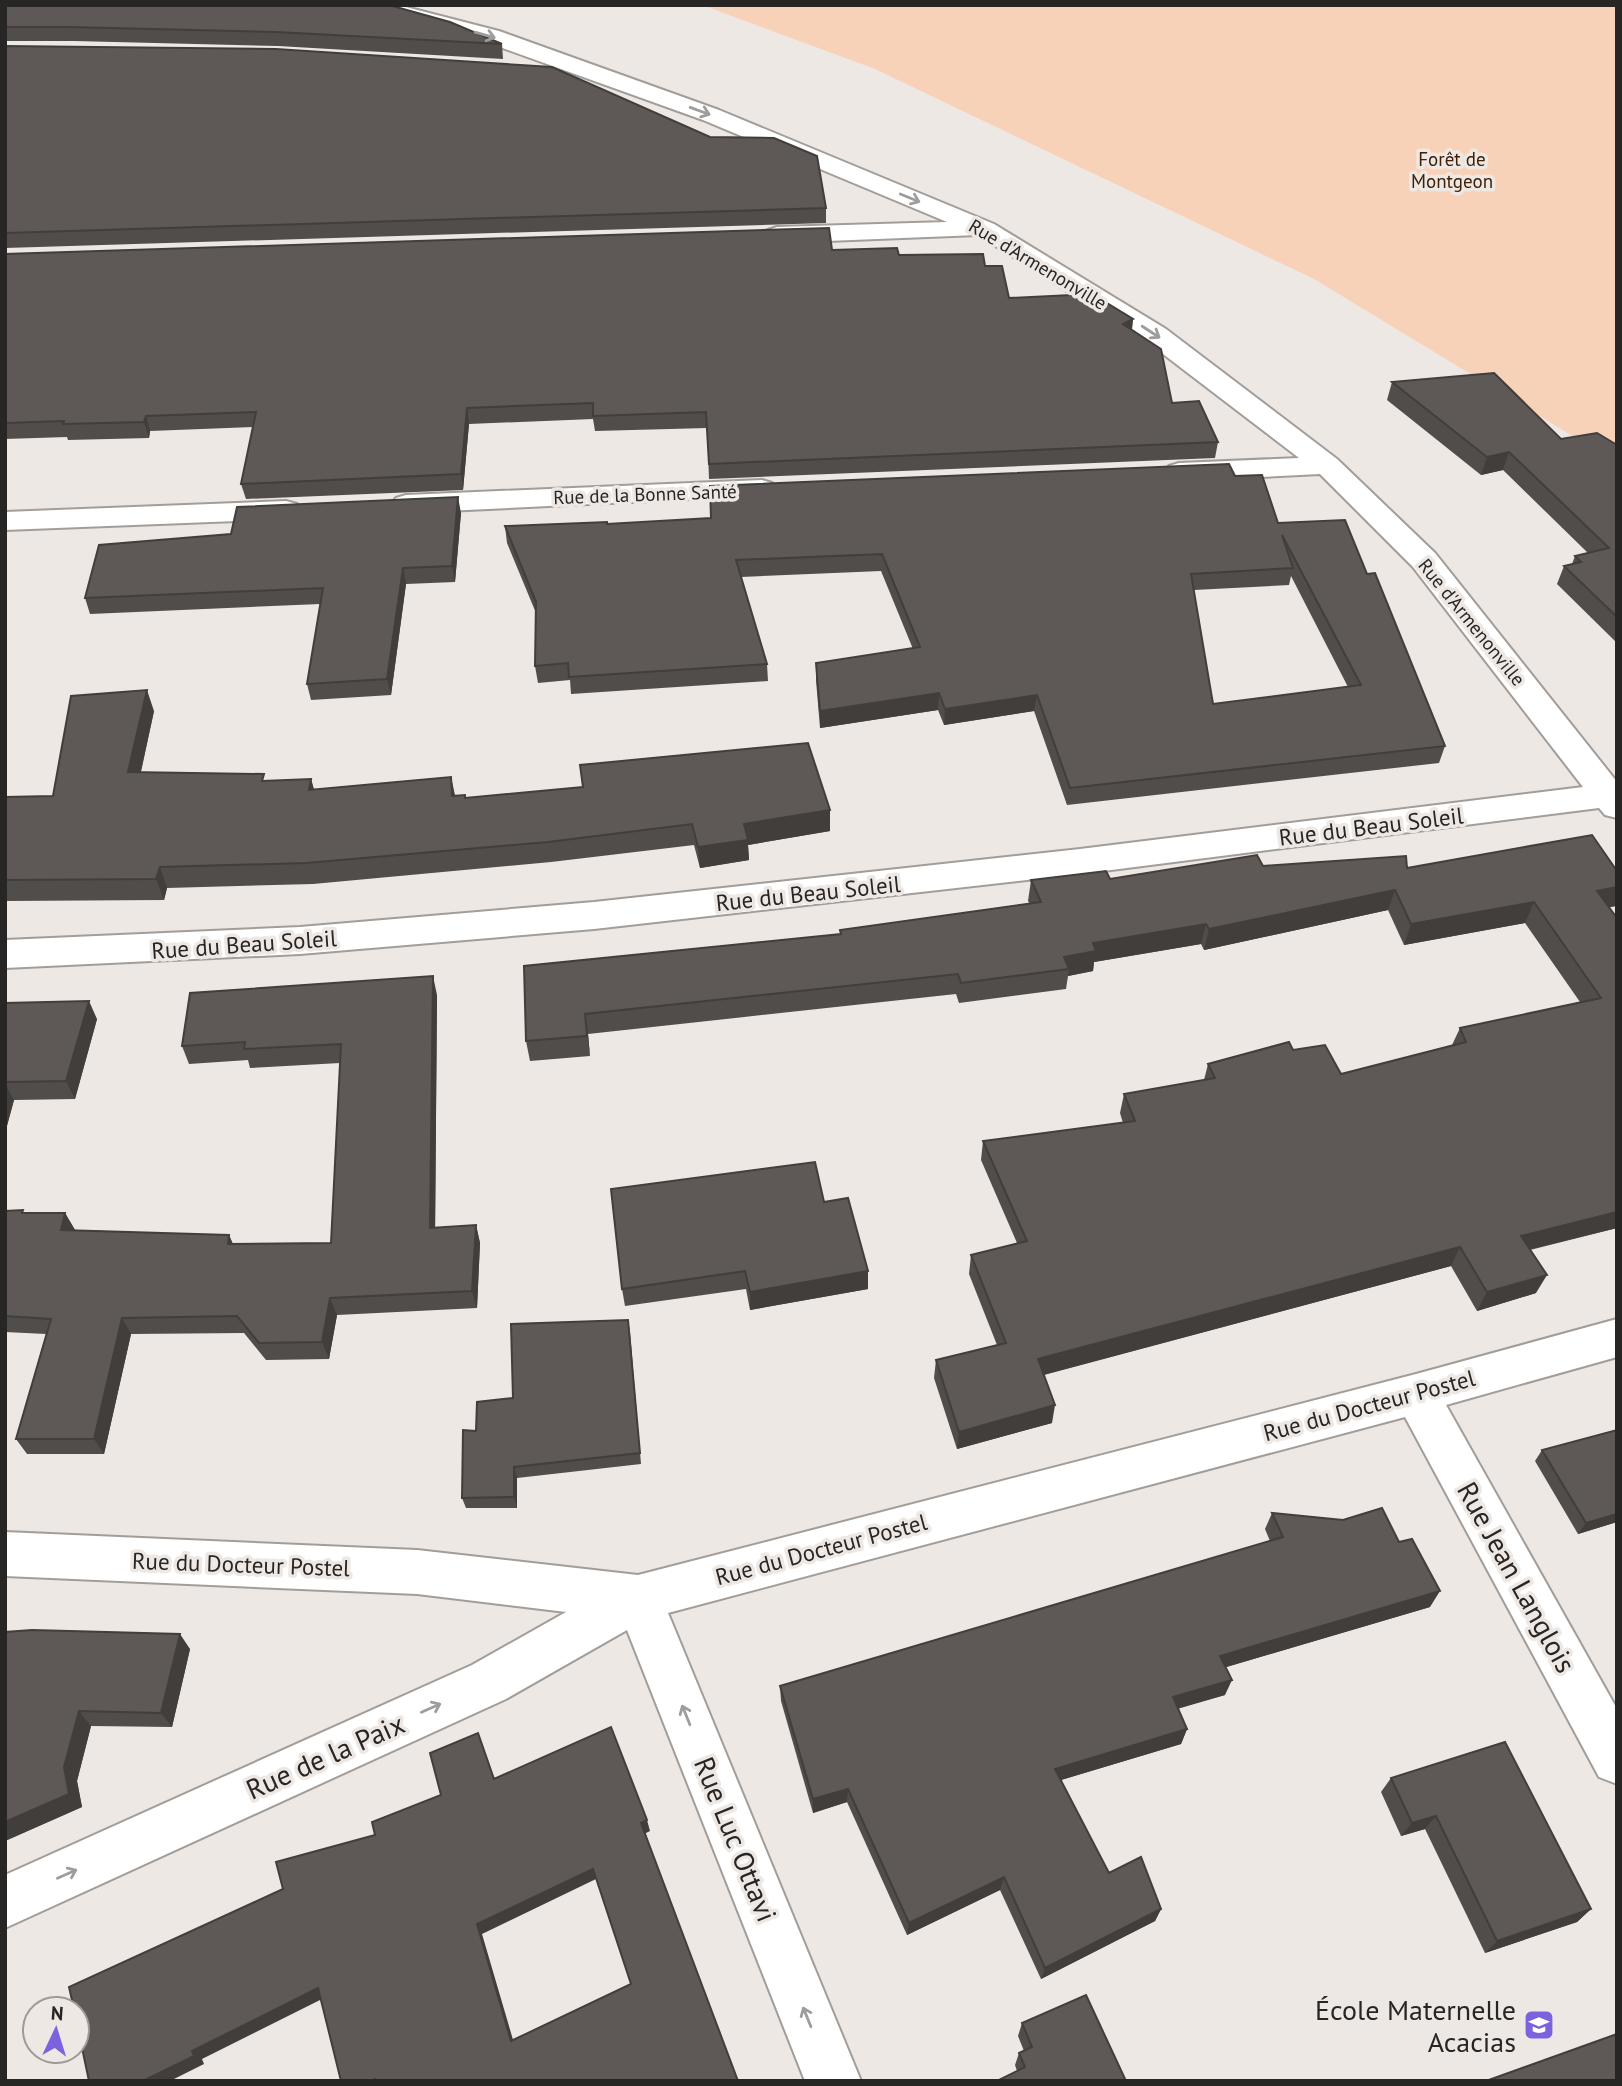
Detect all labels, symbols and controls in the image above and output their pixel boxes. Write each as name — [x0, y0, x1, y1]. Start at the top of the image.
one-way arrow — [474, 29, 496, 42]
one-way arrow — [688, 106, 710, 118]
park label: Forêt de Montgeon — [1411, 147, 1493, 193]
one-way arrow — [899, 192, 920, 205]
street label: Rue d'Armenonville — [965, 213, 1111, 315]
one-way arrow — [1140, 325, 1160, 339]
street label: Rue de la Bonne Santé — [553, 479, 737, 509]
street label: Rue d'Armenonville — [1413, 554, 1531, 690]
street label: Rue du Beau Soleil — [1277, 800, 1465, 852]
street label: Rue du Beau Soleil — [714, 869, 902, 917]
street label: Rue du Beau Soleil — [150, 923, 338, 965]
street label: Rue du Docteur Postel — [1260, 1363, 1478, 1447]
street label: Rue Jean Langlois — [1449, 1475, 1585, 1679]
street label: Rue du Docteur Postel — [712, 1507, 930, 1591]
street label: Rue du Docteur Postel — [132, 1546, 351, 1582]
one-way arrow — [419, 1701, 441, 1714]
street label: Rue de la Paix — [240, 1705, 410, 1807]
one-way arrow — [679, 1705, 692, 1727]
street label: Rue Luc Ottavi — [686, 1751, 786, 1927]
one-way arrow — [57, 1866, 78, 1879]
place label: École Maternelle Acacias — [1315, 1991, 1516, 2060]
north arrow — [21, 1995, 91, 2065]
text: N — [50, 2001, 64, 2025]
one-way arrow — [800, 2007, 813, 2029]
school or university icon: École Maternelle Acacias — [1522, 2008, 1556, 2042]

